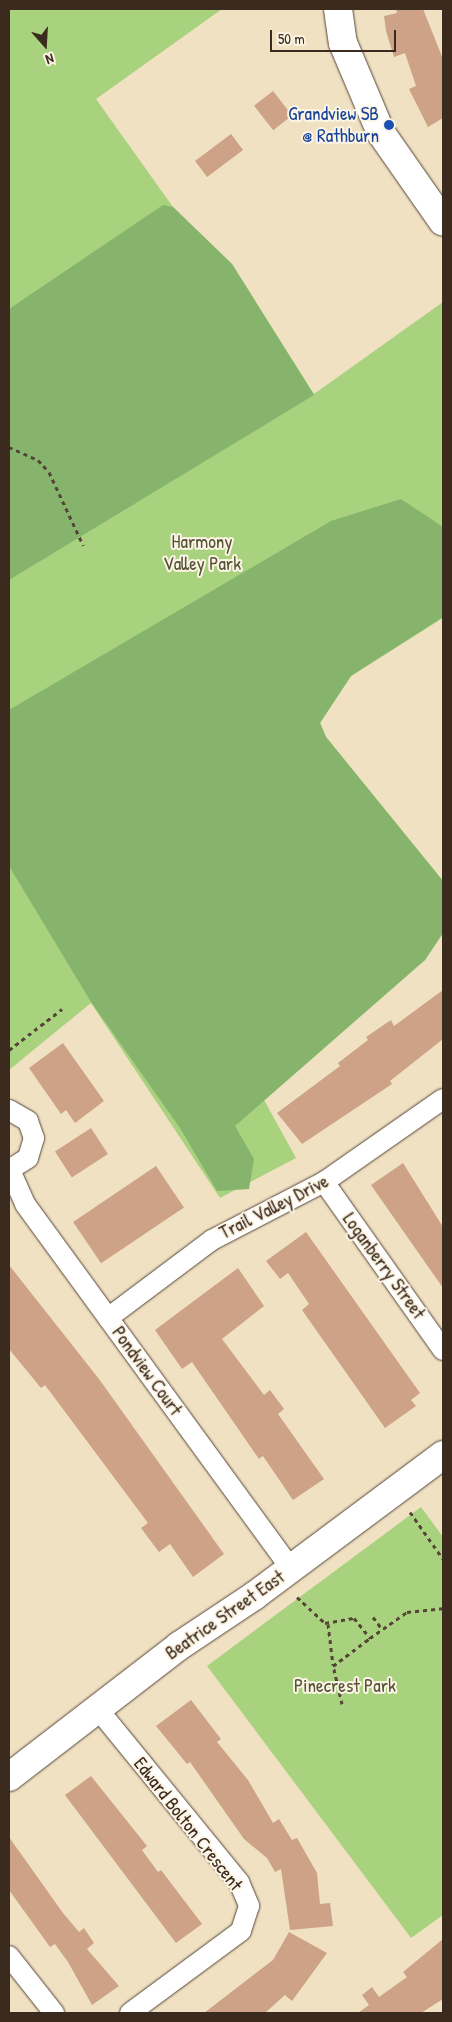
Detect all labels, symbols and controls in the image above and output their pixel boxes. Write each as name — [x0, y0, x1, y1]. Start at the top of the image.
north arrow — [20, 20, 70, 70]
scale bar — [272, 20, 398, 52]
text: 50 m — [278, 28, 305, 49]
text: N — [43, 49, 57, 70]
place label: Grandview SB @ Rathburn — [288, 103, 379, 147]
marker: Grandview SB @ Rathburn — [383, 119, 395, 131]
park label: Harmony Valley Park — [163, 531, 241, 575]
street label: Trail Valley Drive — [216, 1170, 332, 1244]
street label: Loganberry Street — [338, 1208, 430, 1324]
street label: Pondview Court — [107, 1322, 187, 1420]
street label: Beatrice Street East — [161, 1565, 289, 1665]
park label: Pinecrest Park — [294, 1675, 396, 1697]
street label: Edward Bolton Crescent — [129, 1753, 247, 1895]

